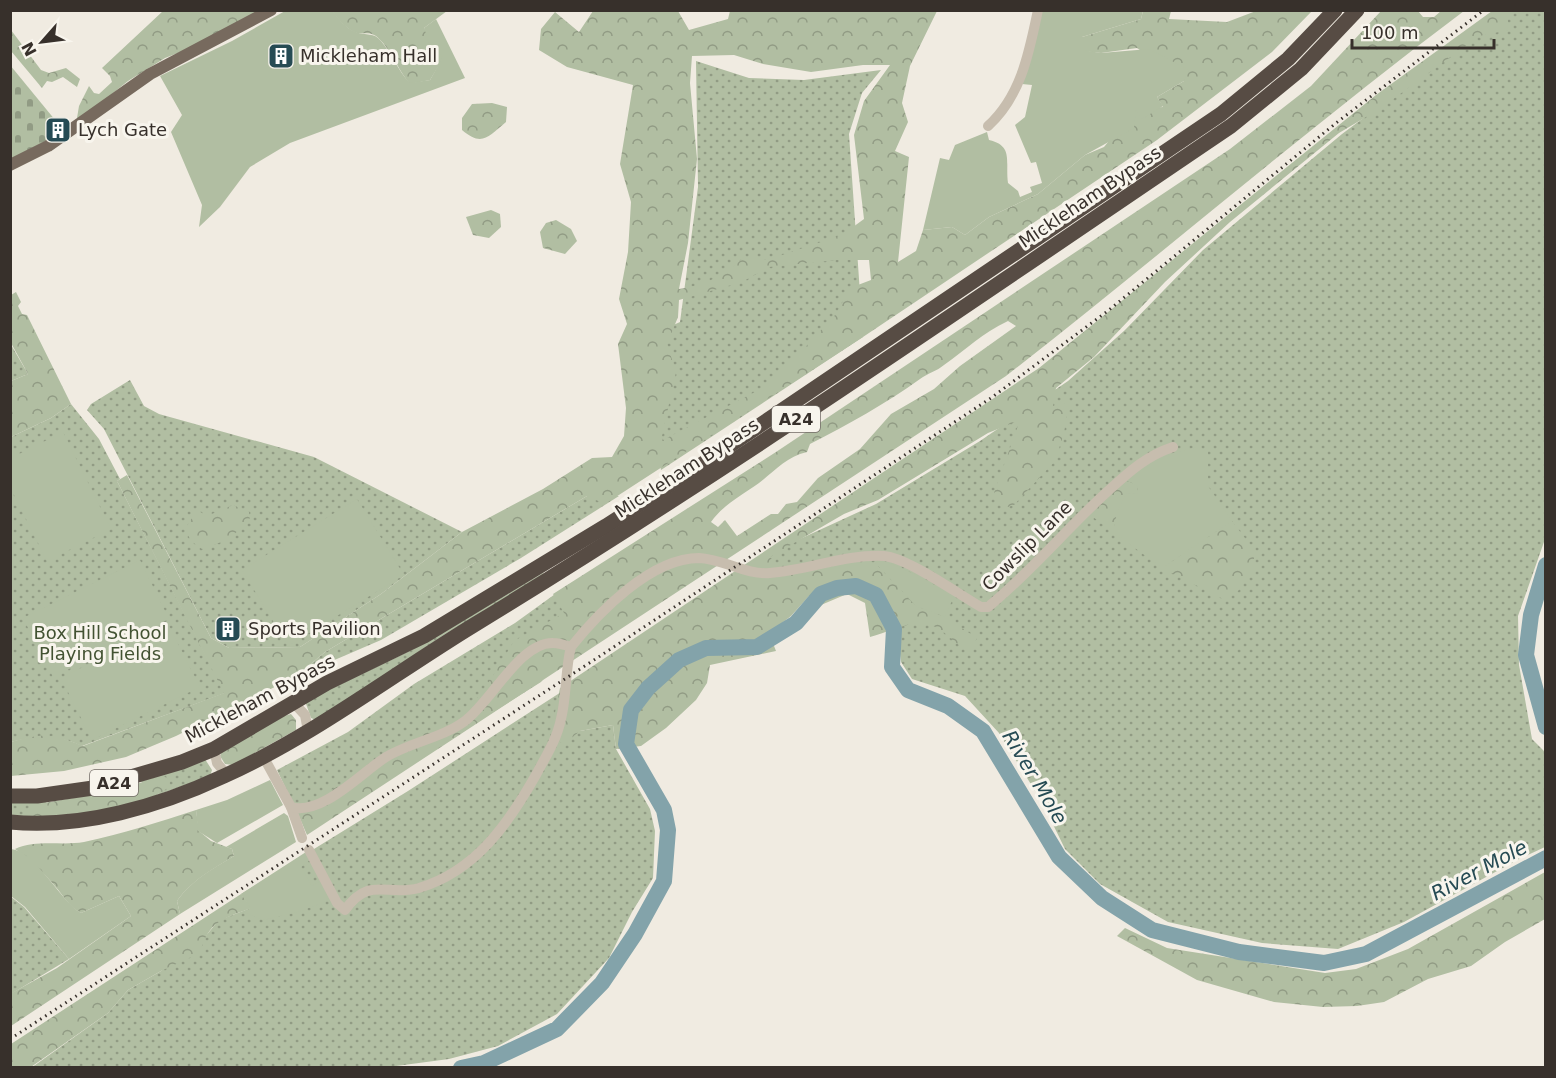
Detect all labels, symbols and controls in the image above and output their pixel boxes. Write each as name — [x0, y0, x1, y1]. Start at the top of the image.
north arrow — [12, 12, 72, 72]
scale bar — [1352, 12, 1494, 50]
text: 100 m — [1361, 22, 1419, 43]
text: N — [18, 38, 41, 59]
building icon: Mickleham Hall — [266, 41, 296, 71]
place label: Mickleham Hall — [300, 45, 437, 66]
building icon: Lych Gate — [43, 115, 73, 145]
place label: Lych Gate — [78, 119, 167, 140]
street label: Mickleham Bypass — [1015, 141, 1165, 252]
road number: A24 — [772, 406, 820, 432]
street label: Mickleham Bypass — [611, 413, 762, 522]
street label: Cowslip Lane — [977, 496, 1076, 595]
building icon: Sports Pavilion — [213, 614, 243, 644]
place label: Sports Pavilion — [248, 618, 381, 639]
park label: Box Hill School Playing Fields — [33, 622, 167, 664]
street label: Mickleham Bypass — [181, 650, 338, 747]
water label: River Mole — [998, 726, 1072, 828]
road number: A24 — [90, 770, 138, 796]
water label: River Mole — [1427, 835, 1531, 905]

